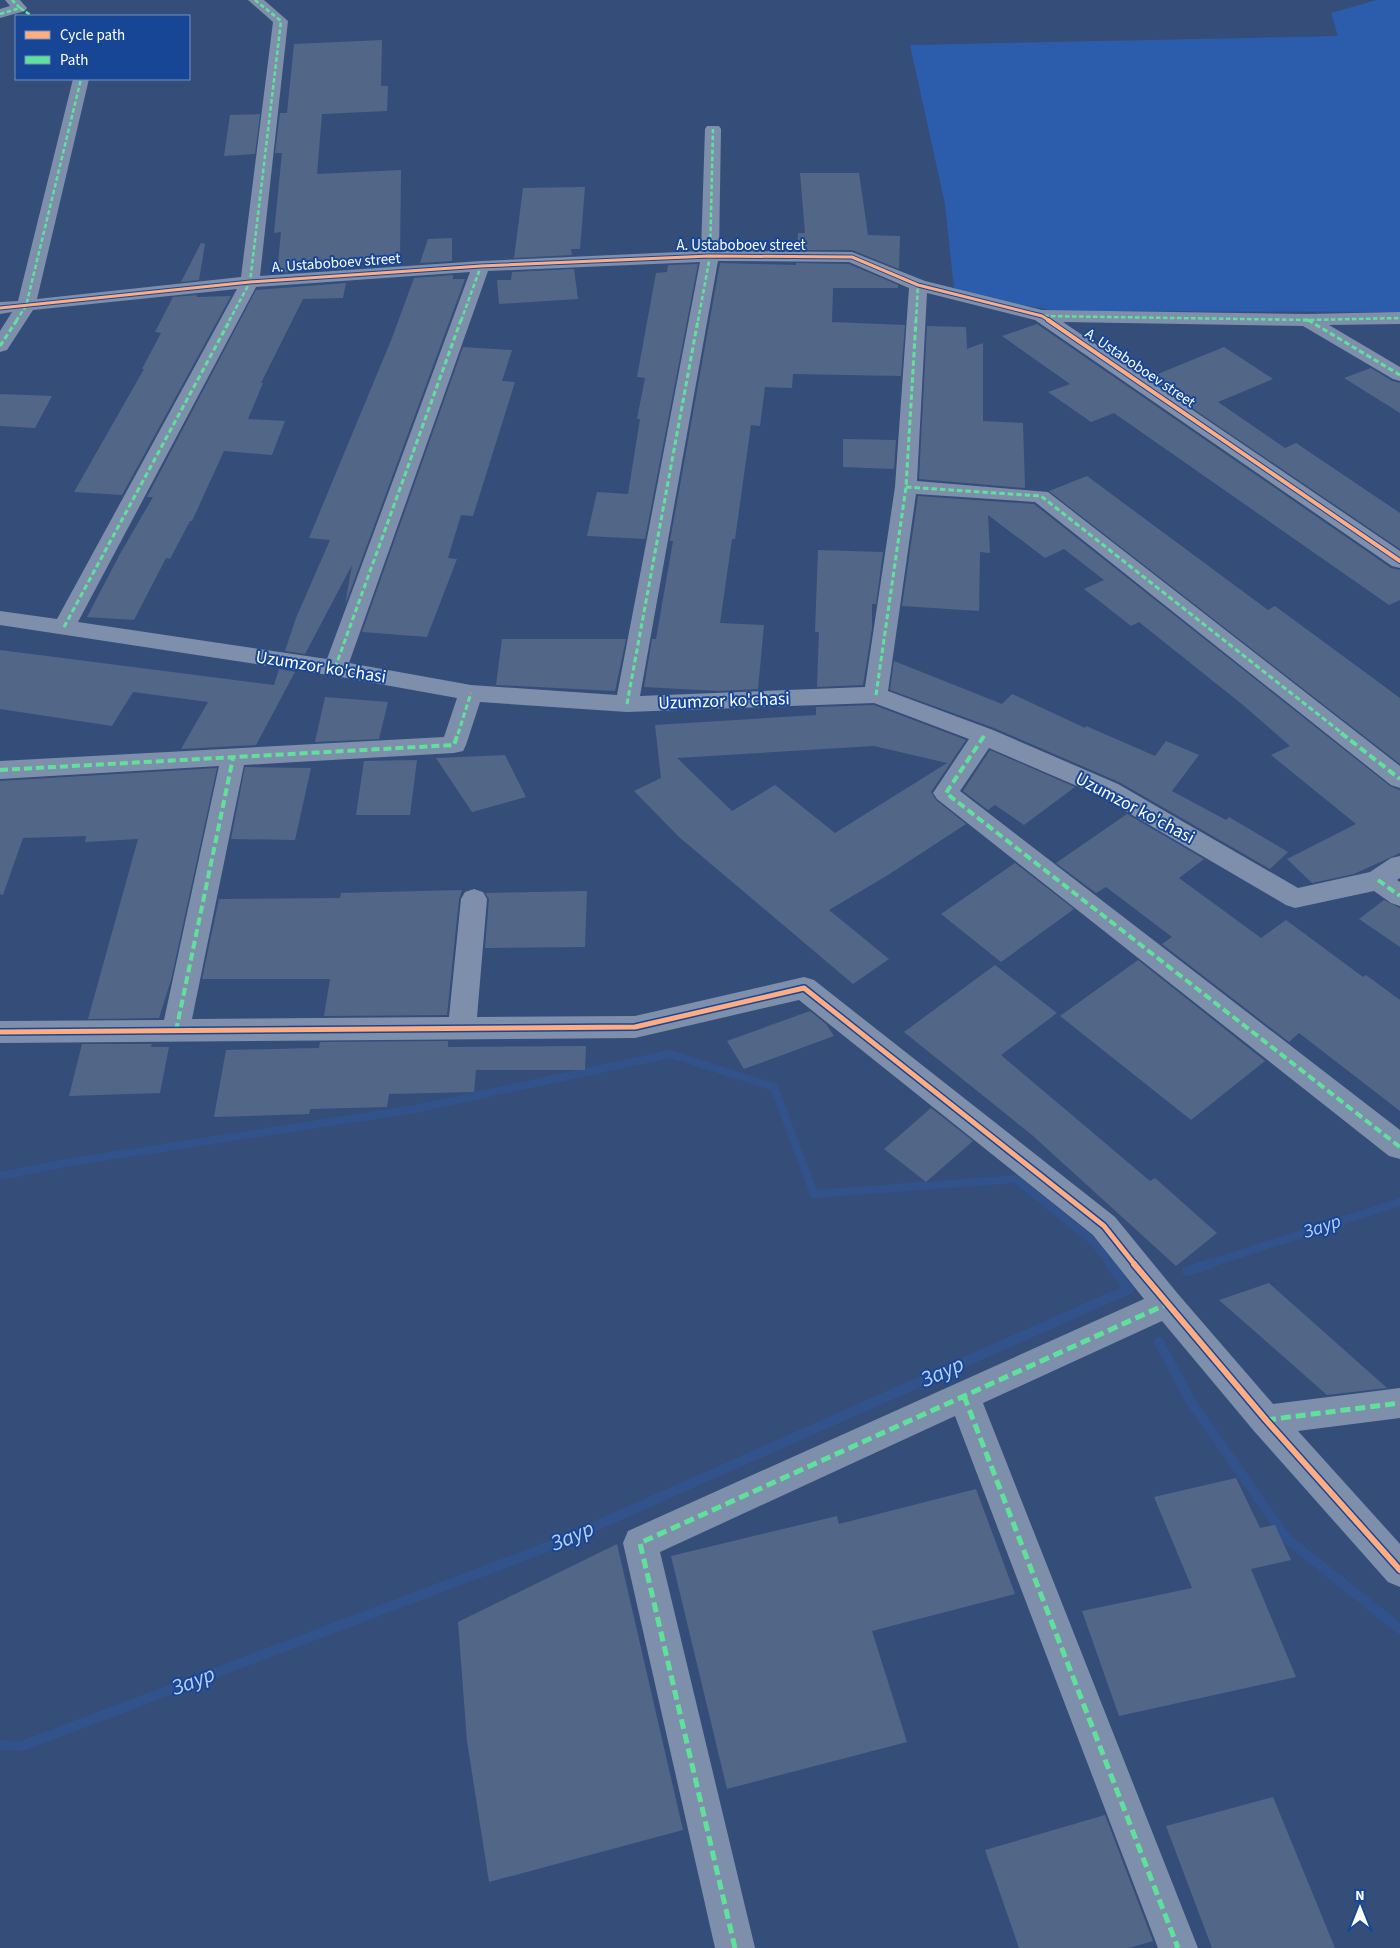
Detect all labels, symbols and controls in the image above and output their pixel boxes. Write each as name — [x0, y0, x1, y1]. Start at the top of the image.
legend — [15, 15, 190, 80]
text: Cycle path — [60, 25, 125, 46]
text: Path — [60, 50, 88, 71]
street label: A. Ustaboboev street — [676, 235, 806, 256]
street label: A. Ustaboboev street — [271, 248, 401, 278]
street label: A. Ustaboboev street — [1081, 323, 1199, 413]
street label: Uzumzor ko'chasi — [254, 644, 388, 690]
street label: Uzumzor ko'chasi — [658, 686, 790, 716]
street label: Uzumzor ko'chasi — [1071, 766, 1199, 850]
water label: Заур — [1299, 1208, 1345, 1246]
water label: Заур — [915, 1348, 969, 1396]
water label: Заур — [545, 1512, 599, 1560]
water label: Заур — [166, 1658, 220, 1704]
north arrow — [1335, 1883, 1385, 1933]
text: N — [1355, 1886, 1365, 1906]

